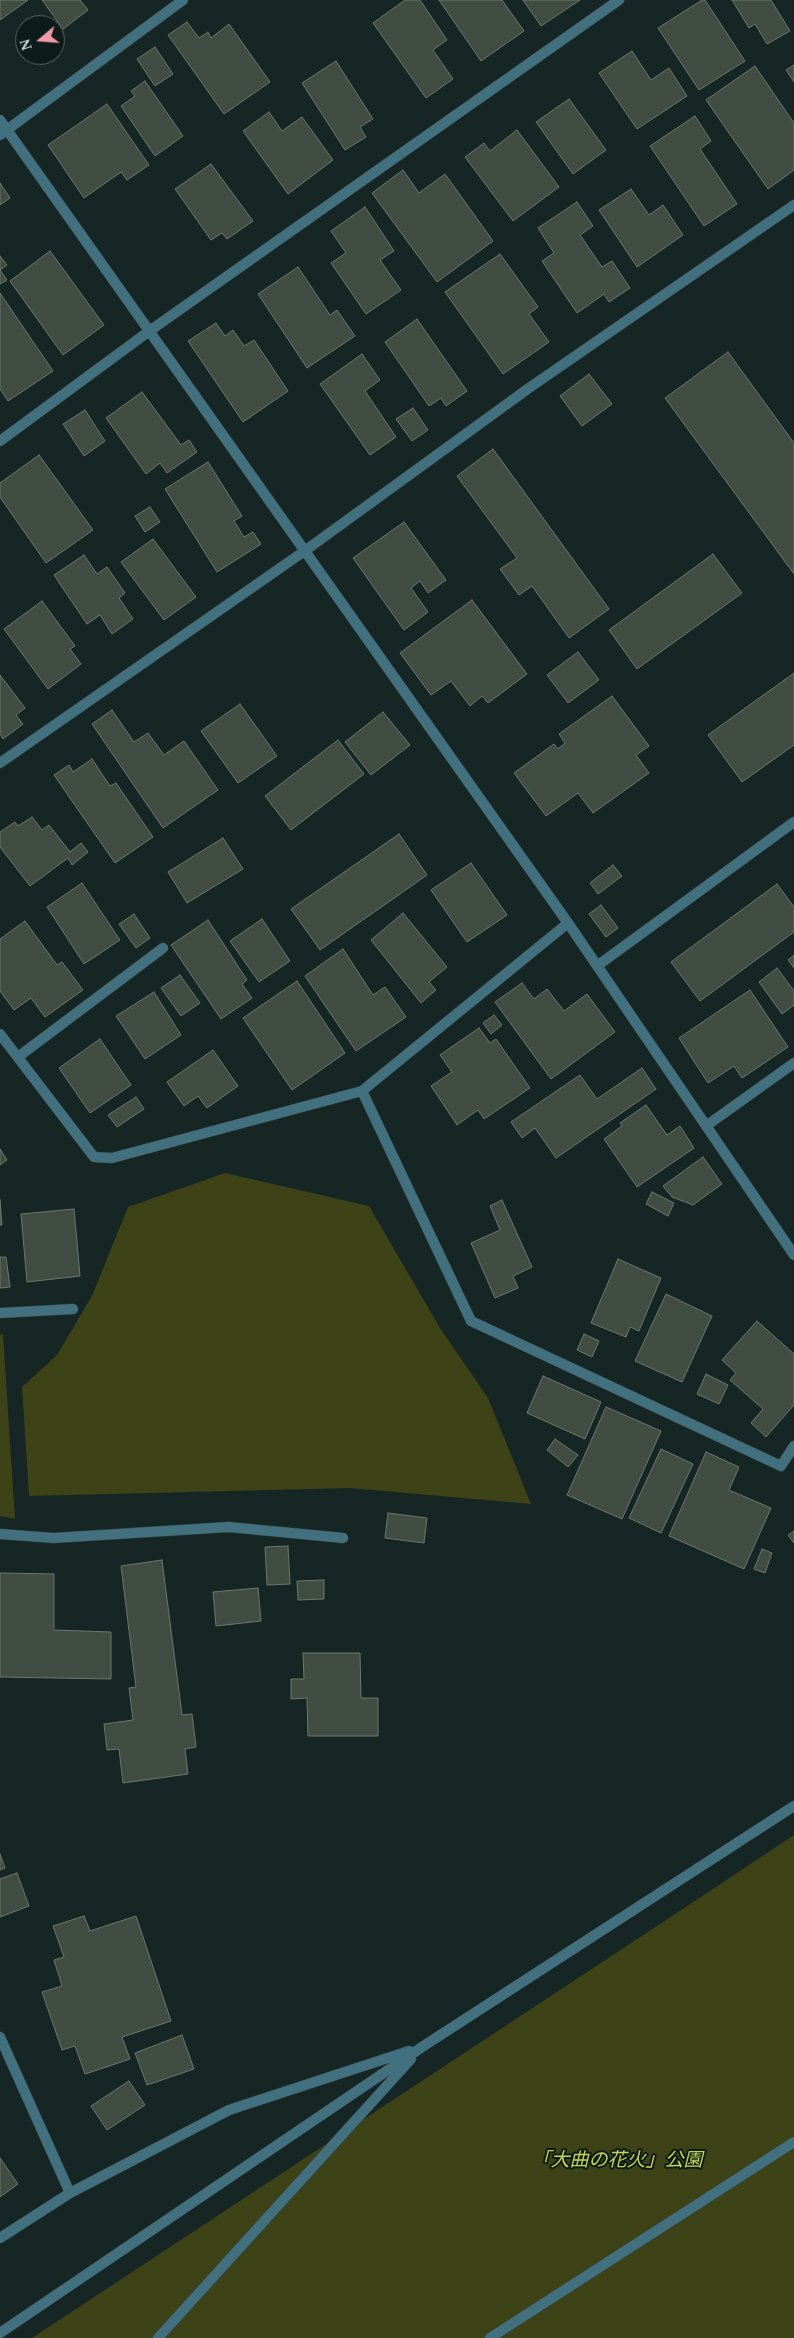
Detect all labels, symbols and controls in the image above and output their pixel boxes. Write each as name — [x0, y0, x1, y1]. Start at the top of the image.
north arrow — [15, 15, 65, 65]
text: N — [14, 36, 38, 53]
park label: 「大曲の花火」公園 — [532, 2151, 702, 2173]

